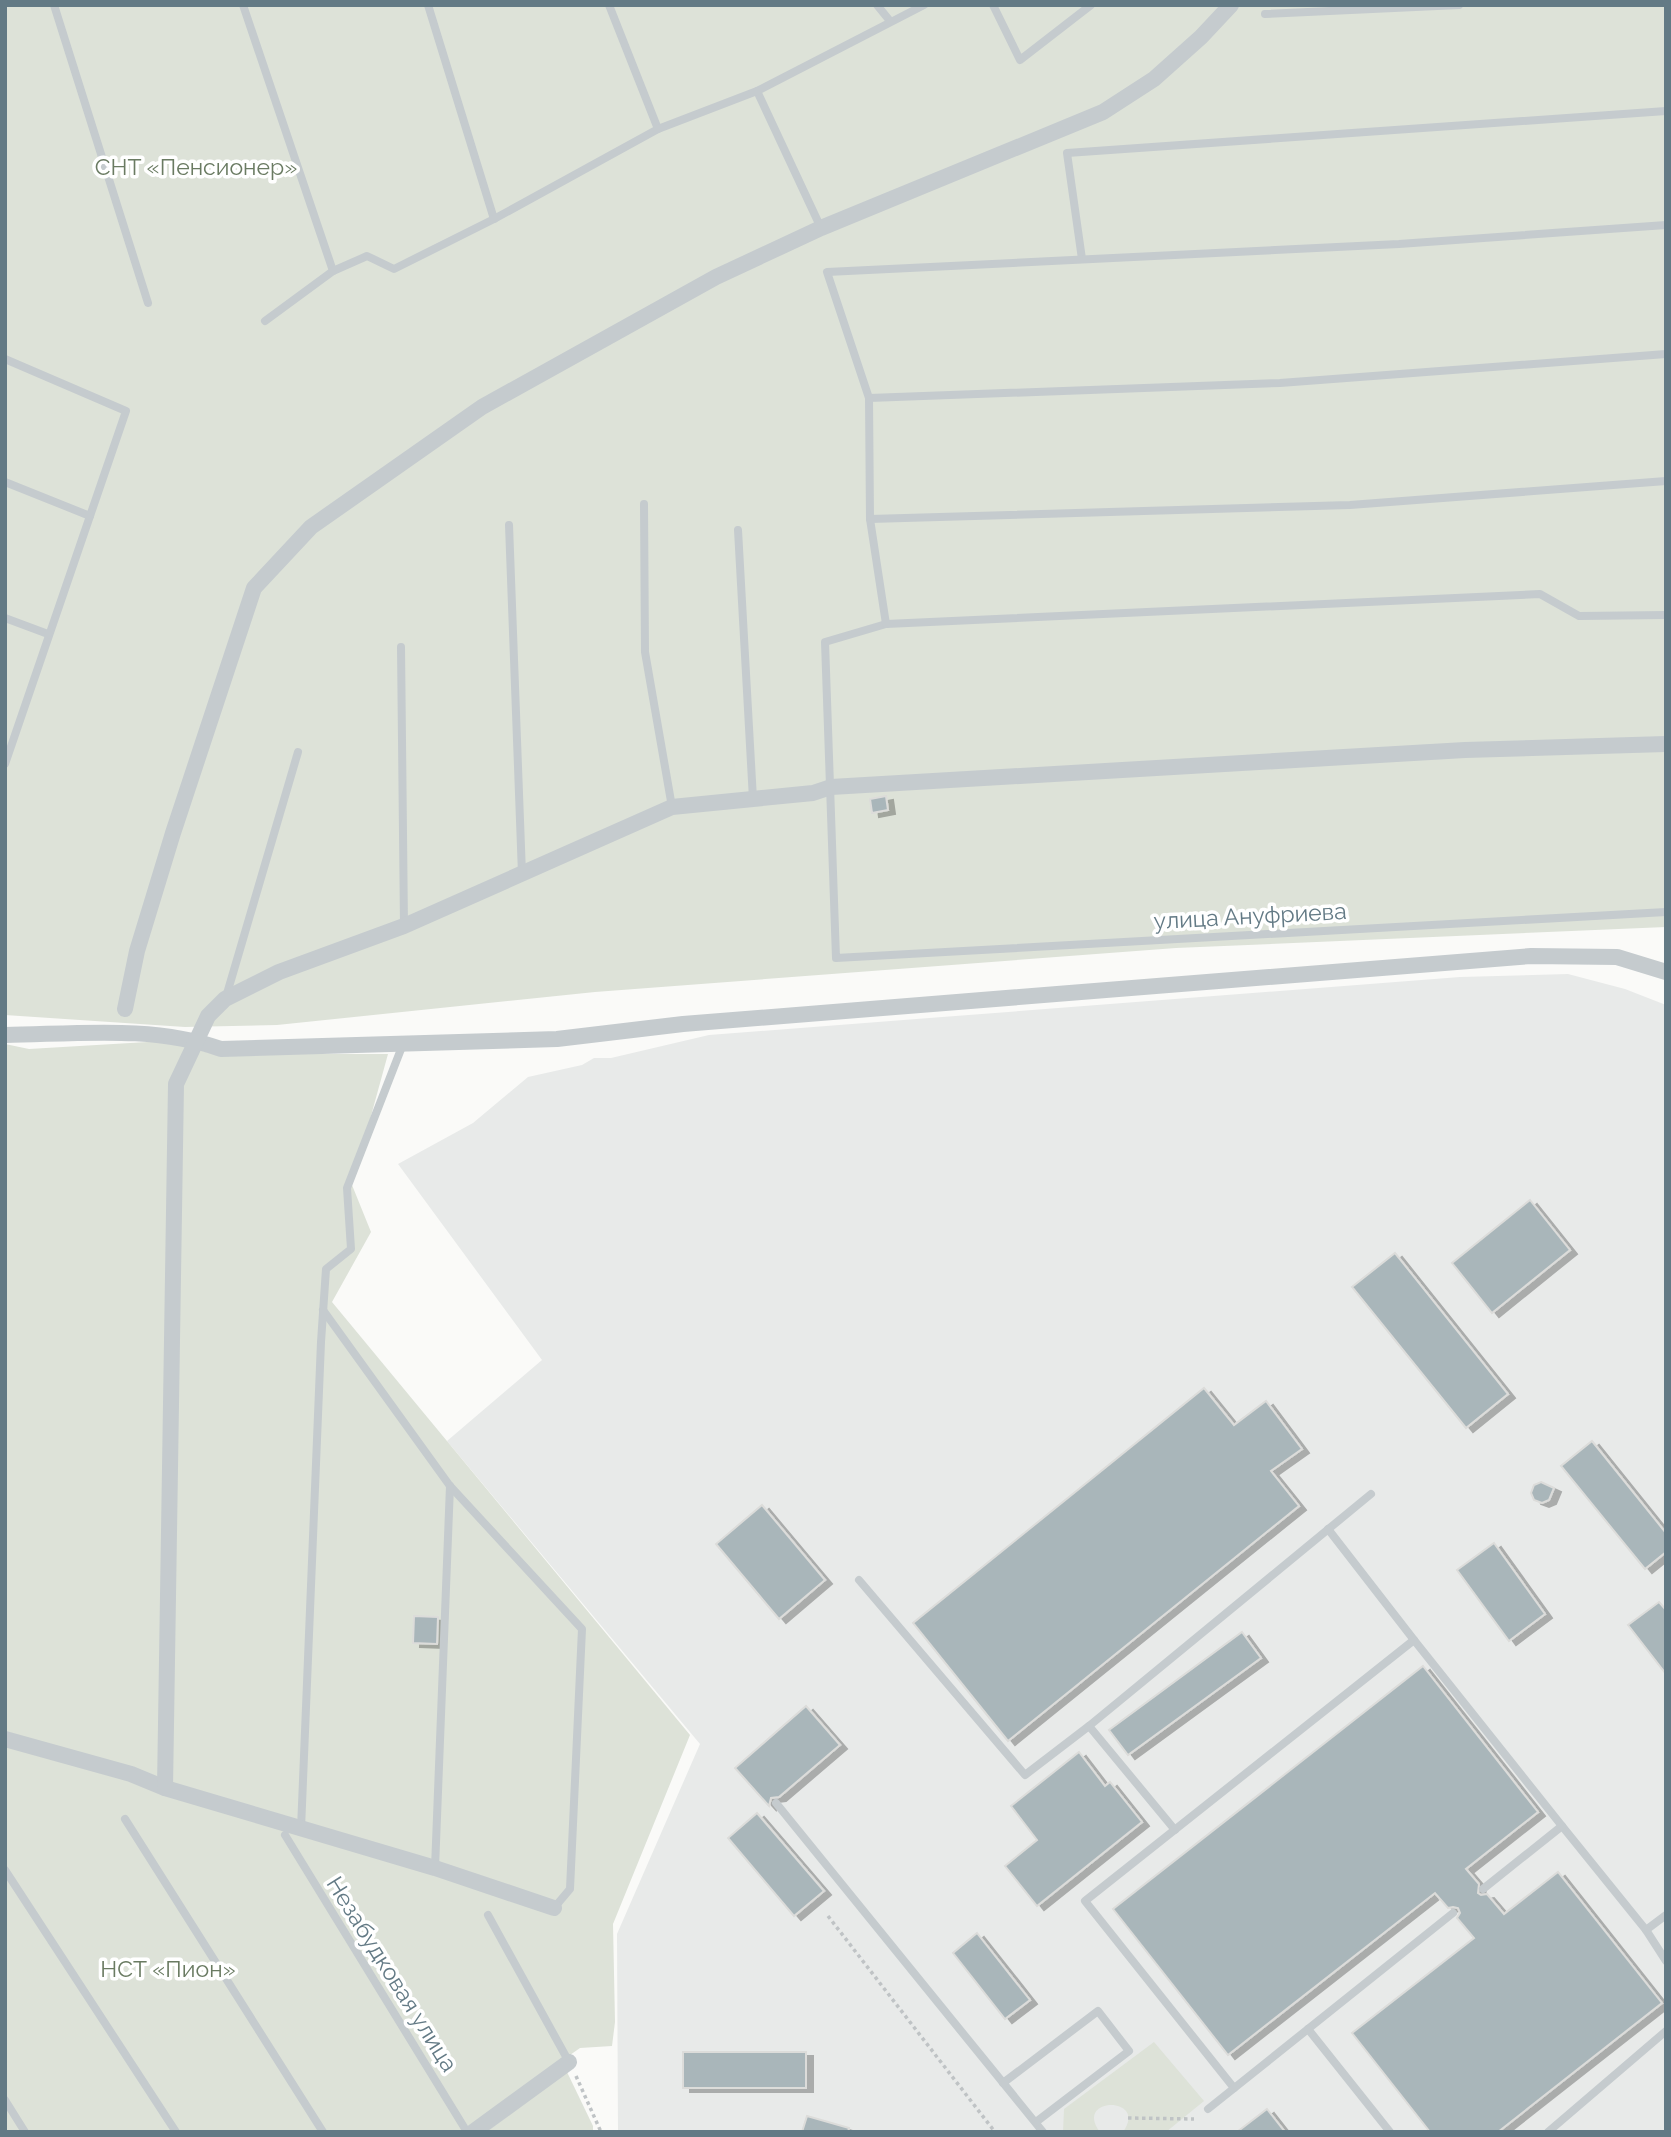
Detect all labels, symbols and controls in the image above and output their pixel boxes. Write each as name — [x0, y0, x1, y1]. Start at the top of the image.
park label: СНТ «Пенсионер» — [95, 153, 297, 180]
street label: улица Ануфриева — [1153, 897, 1347, 934]
street label: Незабудковая улица — [321, 1871, 463, 2076]
park label: НСТ «Пион» — [100, 1955, 236, 1982]

